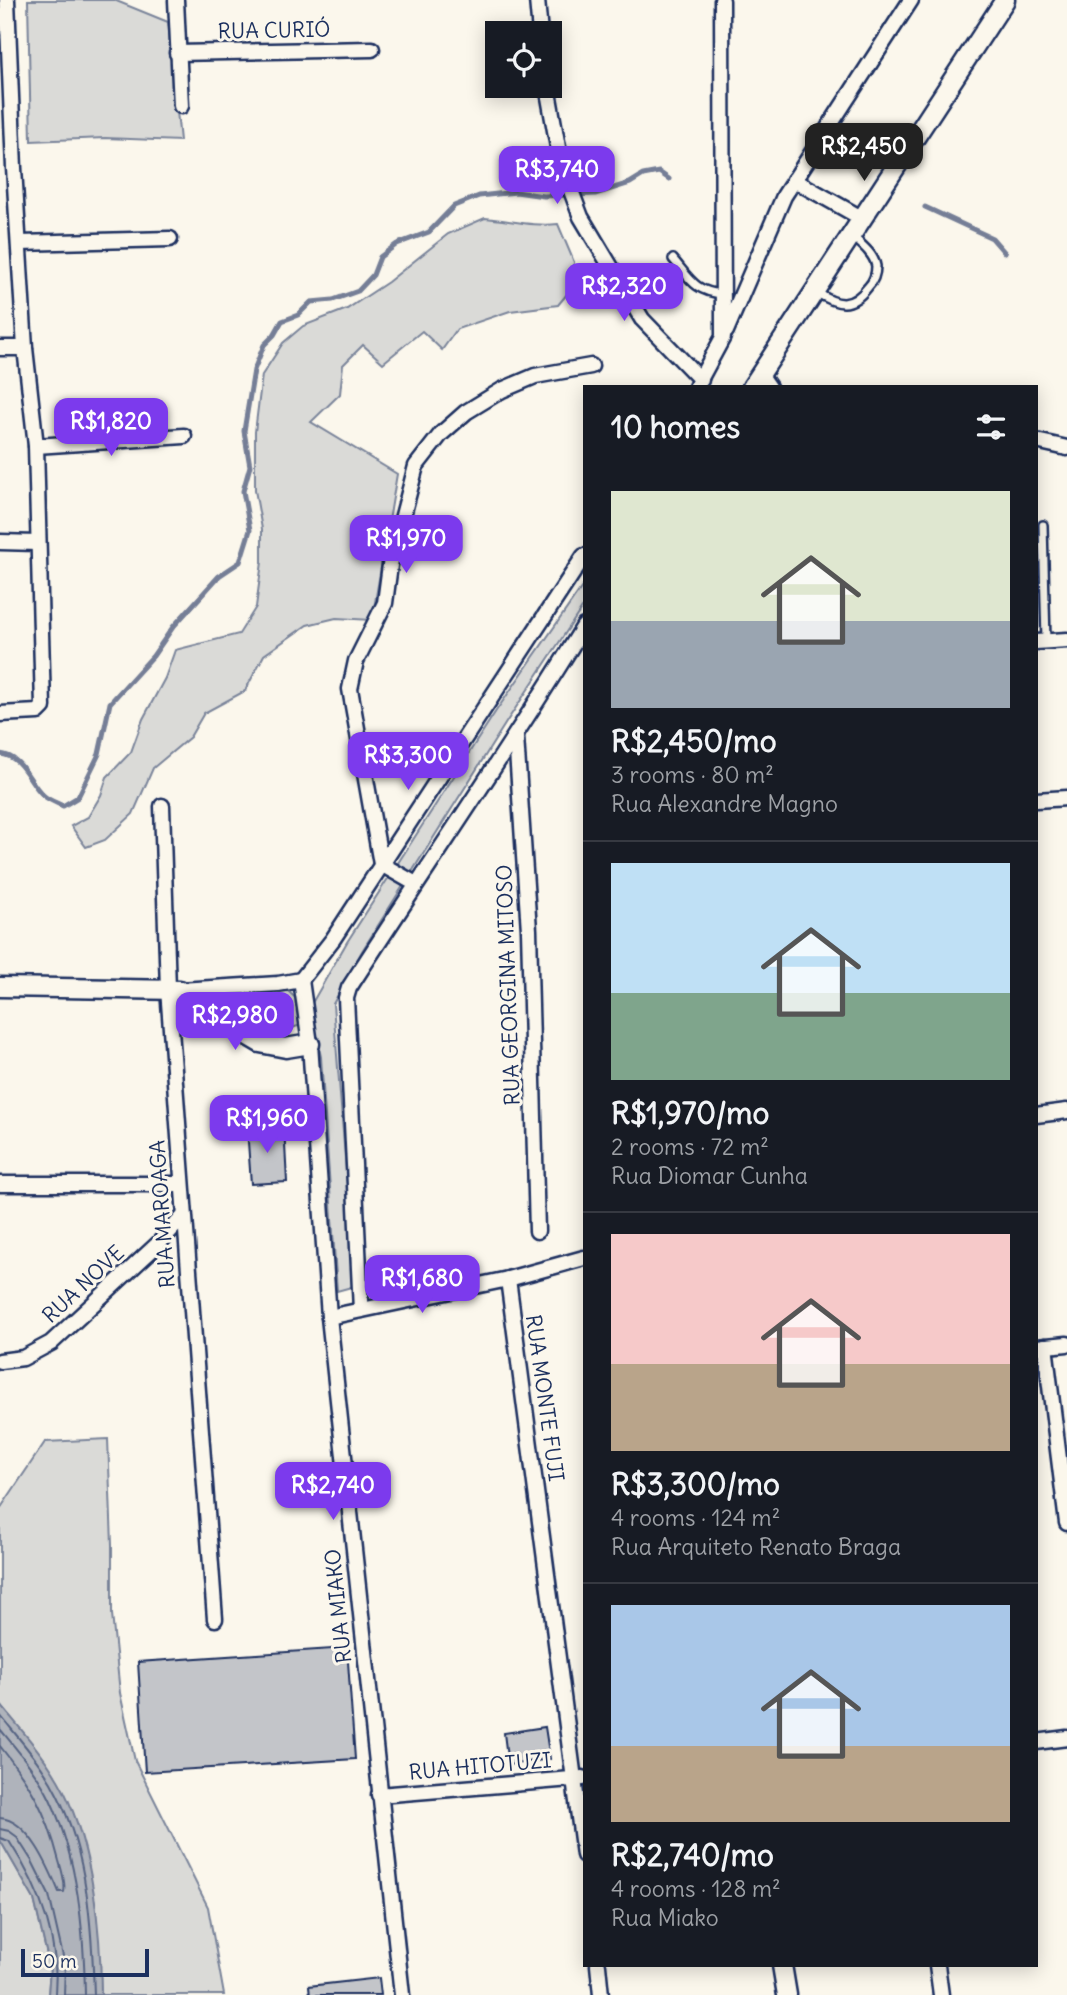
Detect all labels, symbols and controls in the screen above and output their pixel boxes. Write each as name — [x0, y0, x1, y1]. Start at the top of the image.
street label: RUA CURIÓ — [217, 16, 331, 44]
map controls — [485, 21, 562, 98]
button: locate — [485, 21, 562, 98]
pin: R$2,450 — [799, 124, 929, 183]
text: R$2,450 — [821, 131, 907, 160]
pin: R$3,740 — [492, 146, 622, 206]
text: R$3,740 — [515, 154, 599, 183]
pin: R$2,320 — [559, 264, 689, 323]
text: R$2,320 — [581, 271, 667, 300]
pin: R$1,820 — [46, 398, 176, 458]
text: R$1,820 — [70, 406, 152, 435]
text: 10 homes — [611, 408, 740, 446]
icon: filters — [972, 408, 1010, 446]
pin: R$1,970 — [341, 516, 471, 575]
text: R$1,970 — [366, 523, 446, 552]
icon: home — [748, 537, 874, 663]
text: R$2,450/mo — [611, 722, 777, 760]
pin: R$3,300 — [343, 732, 473, 792]
text: R$3,300 — [364, 740, 452, 769]
text: 3 rooms · 80 m² — [611, 760, 774, 789]
text: Rua Alexandre Magno — [611, 789, 838, 818]
street label: RUA GEORGINA MITOSO — [490, 864, 526, 1106]
icon: home — [748, 909, 874, 1035]
pin: R$2,980 — [170, 992, 300, 1052]
text: R$2,980 — [192, 1000, 278, 1029]
text: R$1,970/mo — [611, 1094, 769, 1132]
pin: R$1,960 — [202, 1096, 332, 1155]
text: R$1,960 — [226, 1103, 308, 1132]
text: 2 rooms · 72 m² — [611, 1132, 769, 1161]
street label: RUA MAROAGA — [143, 1139, 181, 1289]
text: Rua Diomar Cunha — [611, 1161, 808, 1190]
street label: RUA NOVE — [36, 1239, 130, 1329]
pin: R$1,680 — [357, 1256, 487, 1315]
text: R$1,680 — [381, 1263, 463, 1292]
icon: home — [748, 1280, 874, 1406]
street label: RUA MONTE FUJI — [520, 1313, 570, 1483]
pin: R$2,740 — [268, 1462, 398, 1522]
text: R$3,300/mo — [611, 1465, 780, 1503]
text: R$2,740 — [291, 1470, 375, 1499]
text: 4 rooms · 124 m² — [611, 1503, 780, 1532]
text: Rua Arquiteto Renato Braga — [611, 1532, 901, 1561]
street label: RUA MIAKO — [319, 1548, 357, 1664]
icon: home — [748, 1651, 874, 1777]
street label: RUA HITOTUZI — [408, 1746, 552, 1786]
text: R$2,740/mo — [611, 1836, 774, 1874]
text: 4 rooms · 128 m² — [611, 1874, 781, 1903]
text: Rua Miako — [611, 1903, 719, 1932]
scale bar — [21, 1946, 149, 1978]
text: 50 m — [32, 1949, 77, 1973]

